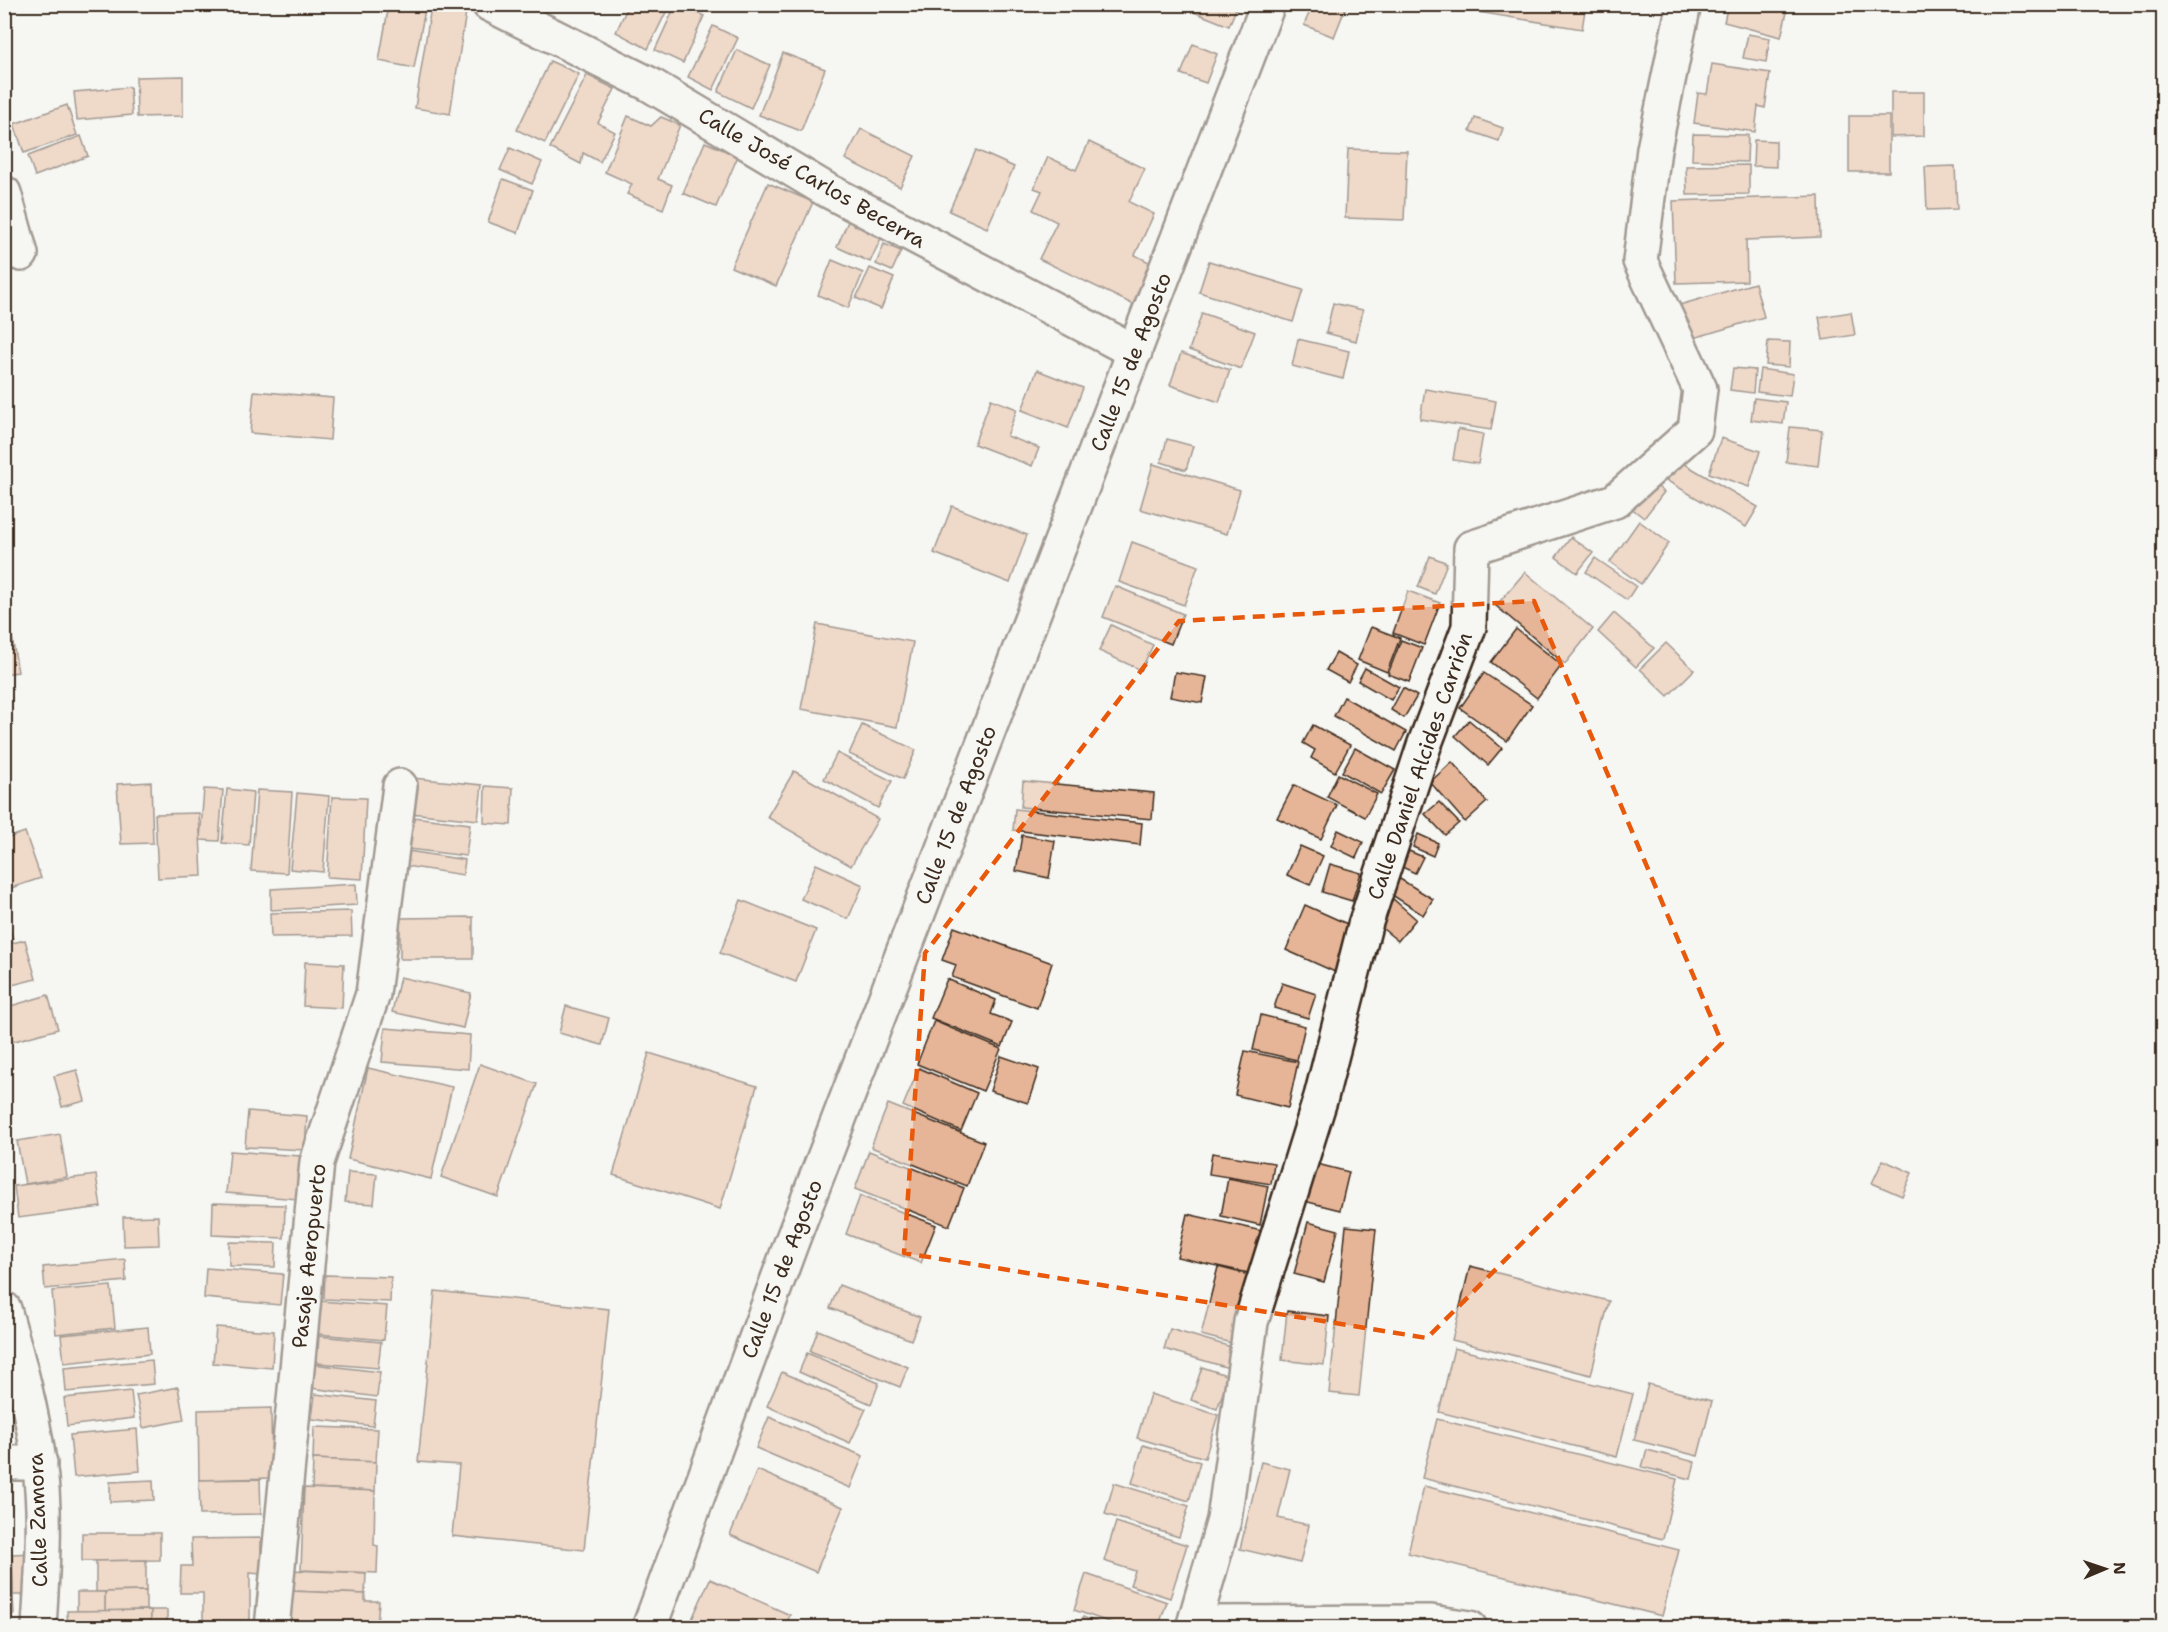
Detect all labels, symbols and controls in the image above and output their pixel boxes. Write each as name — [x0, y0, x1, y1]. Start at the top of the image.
street label: Calle José Carlos Becerra — [693, 101, 931, 255]
street label: Calle 15 de Agosto — [1084, 269, 1178, 455]
street label: Calle Daniel Alcides Carrión — [1361, 628, 1479, 904]
street label: Calle 15 de Agosto — [909, 722, 1003, 908]
street label: Pasaje Aeropuerto — [285, 1162, 333, 1350]
street label: Calle 15 de Agosto — [735, 1176, 829, 1362]
street label: Calle Zamora — [22, 1452, 54, 1588]
north arrow — [2075, 1539, 2135, 1599]
text: N — [2109, 1562, 2130, 1575]

